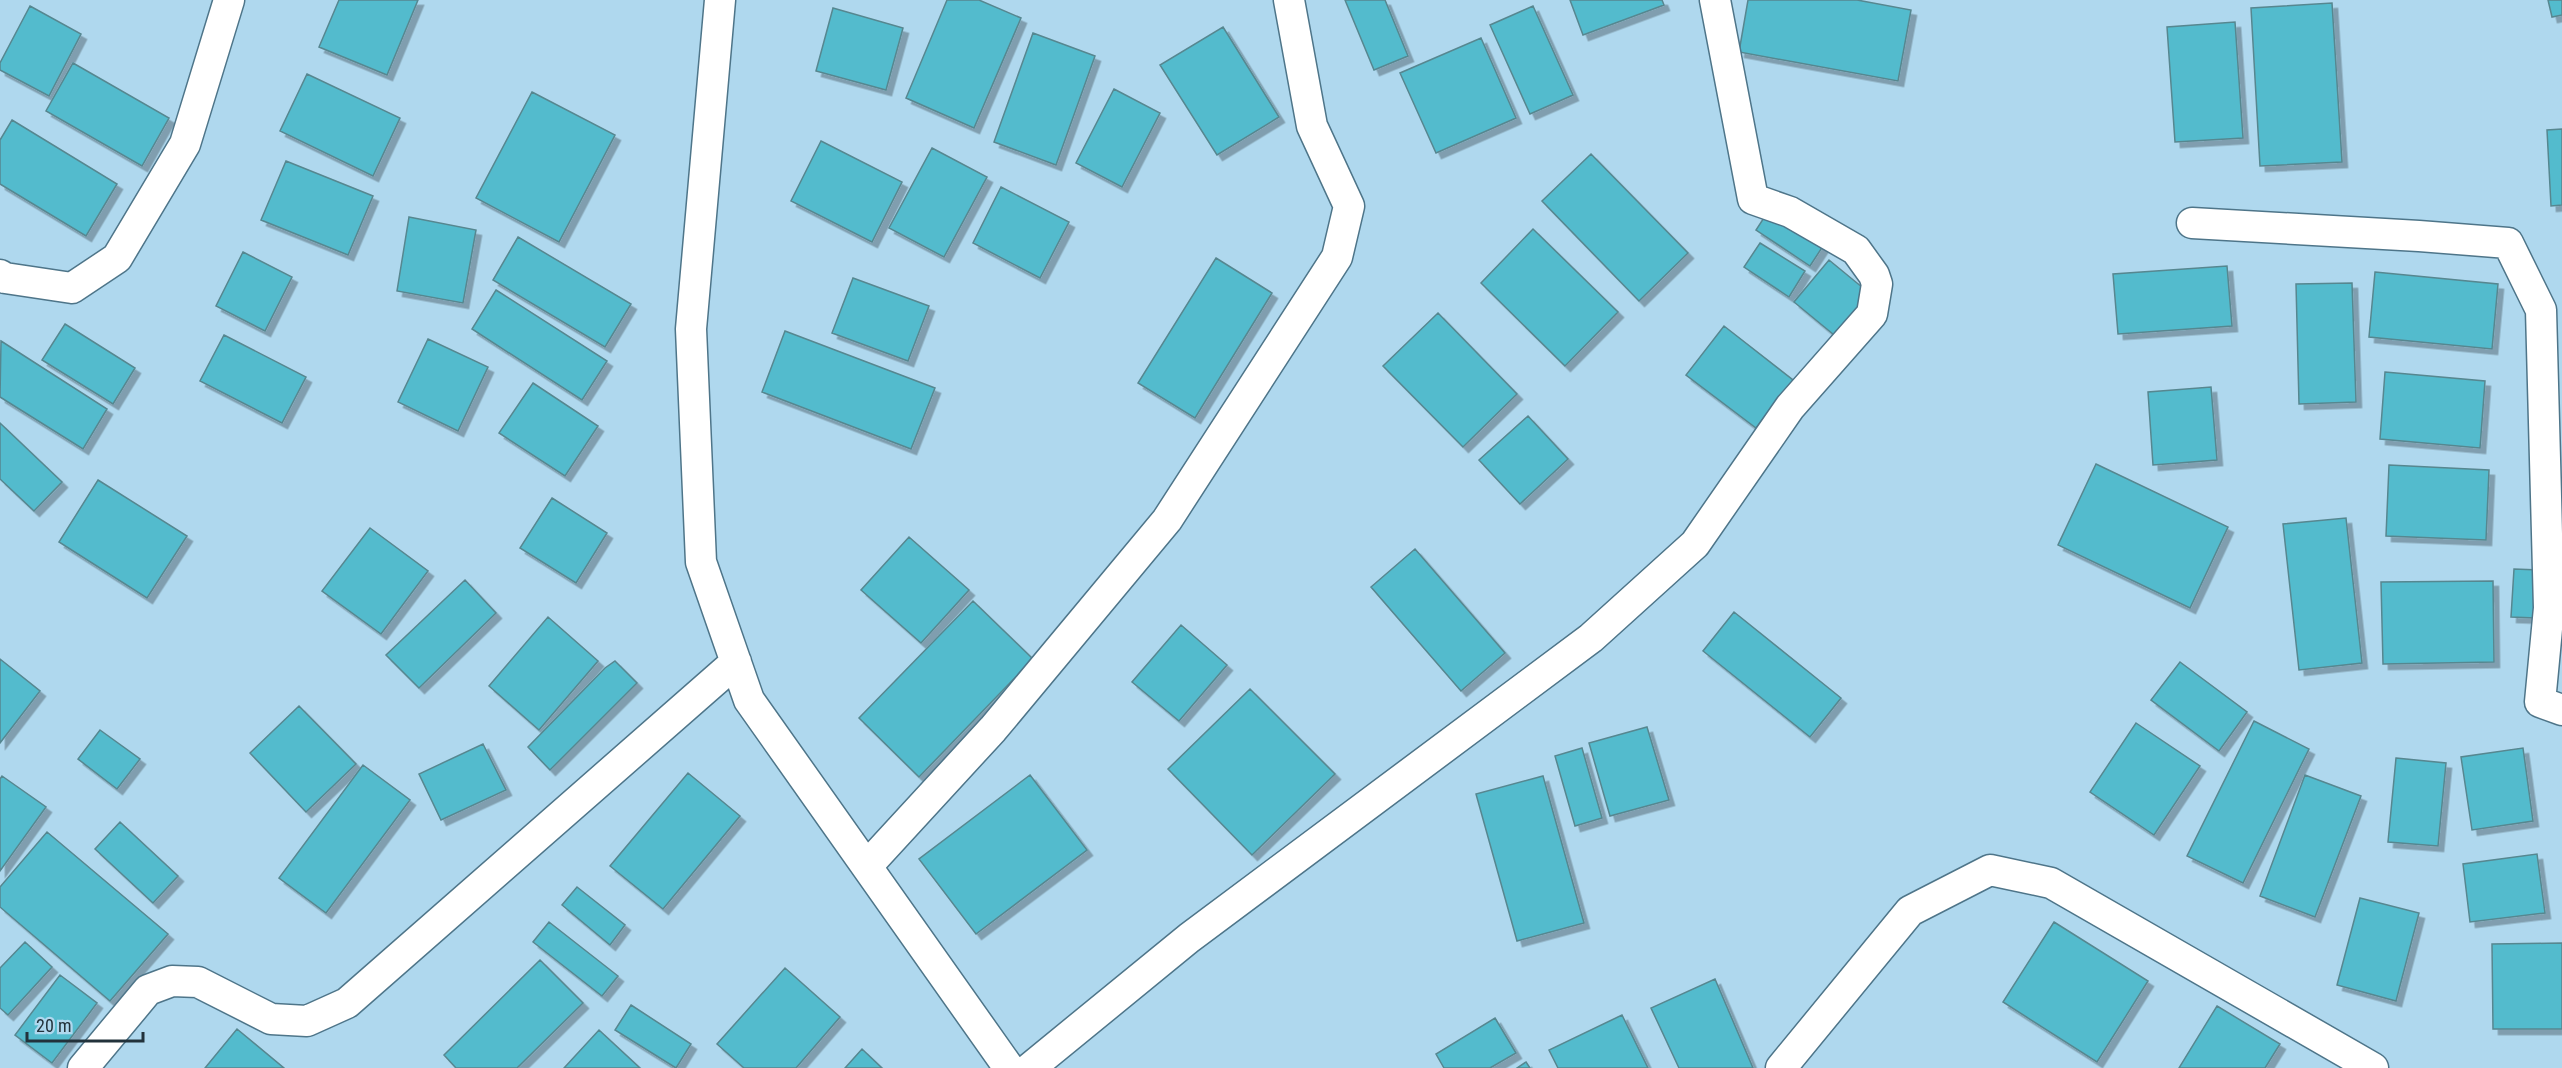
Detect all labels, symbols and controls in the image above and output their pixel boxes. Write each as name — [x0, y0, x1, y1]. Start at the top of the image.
scale bar — [27, 1005, 142, 1043]
text: 20 m — [36, 1015, 71, 1036]

